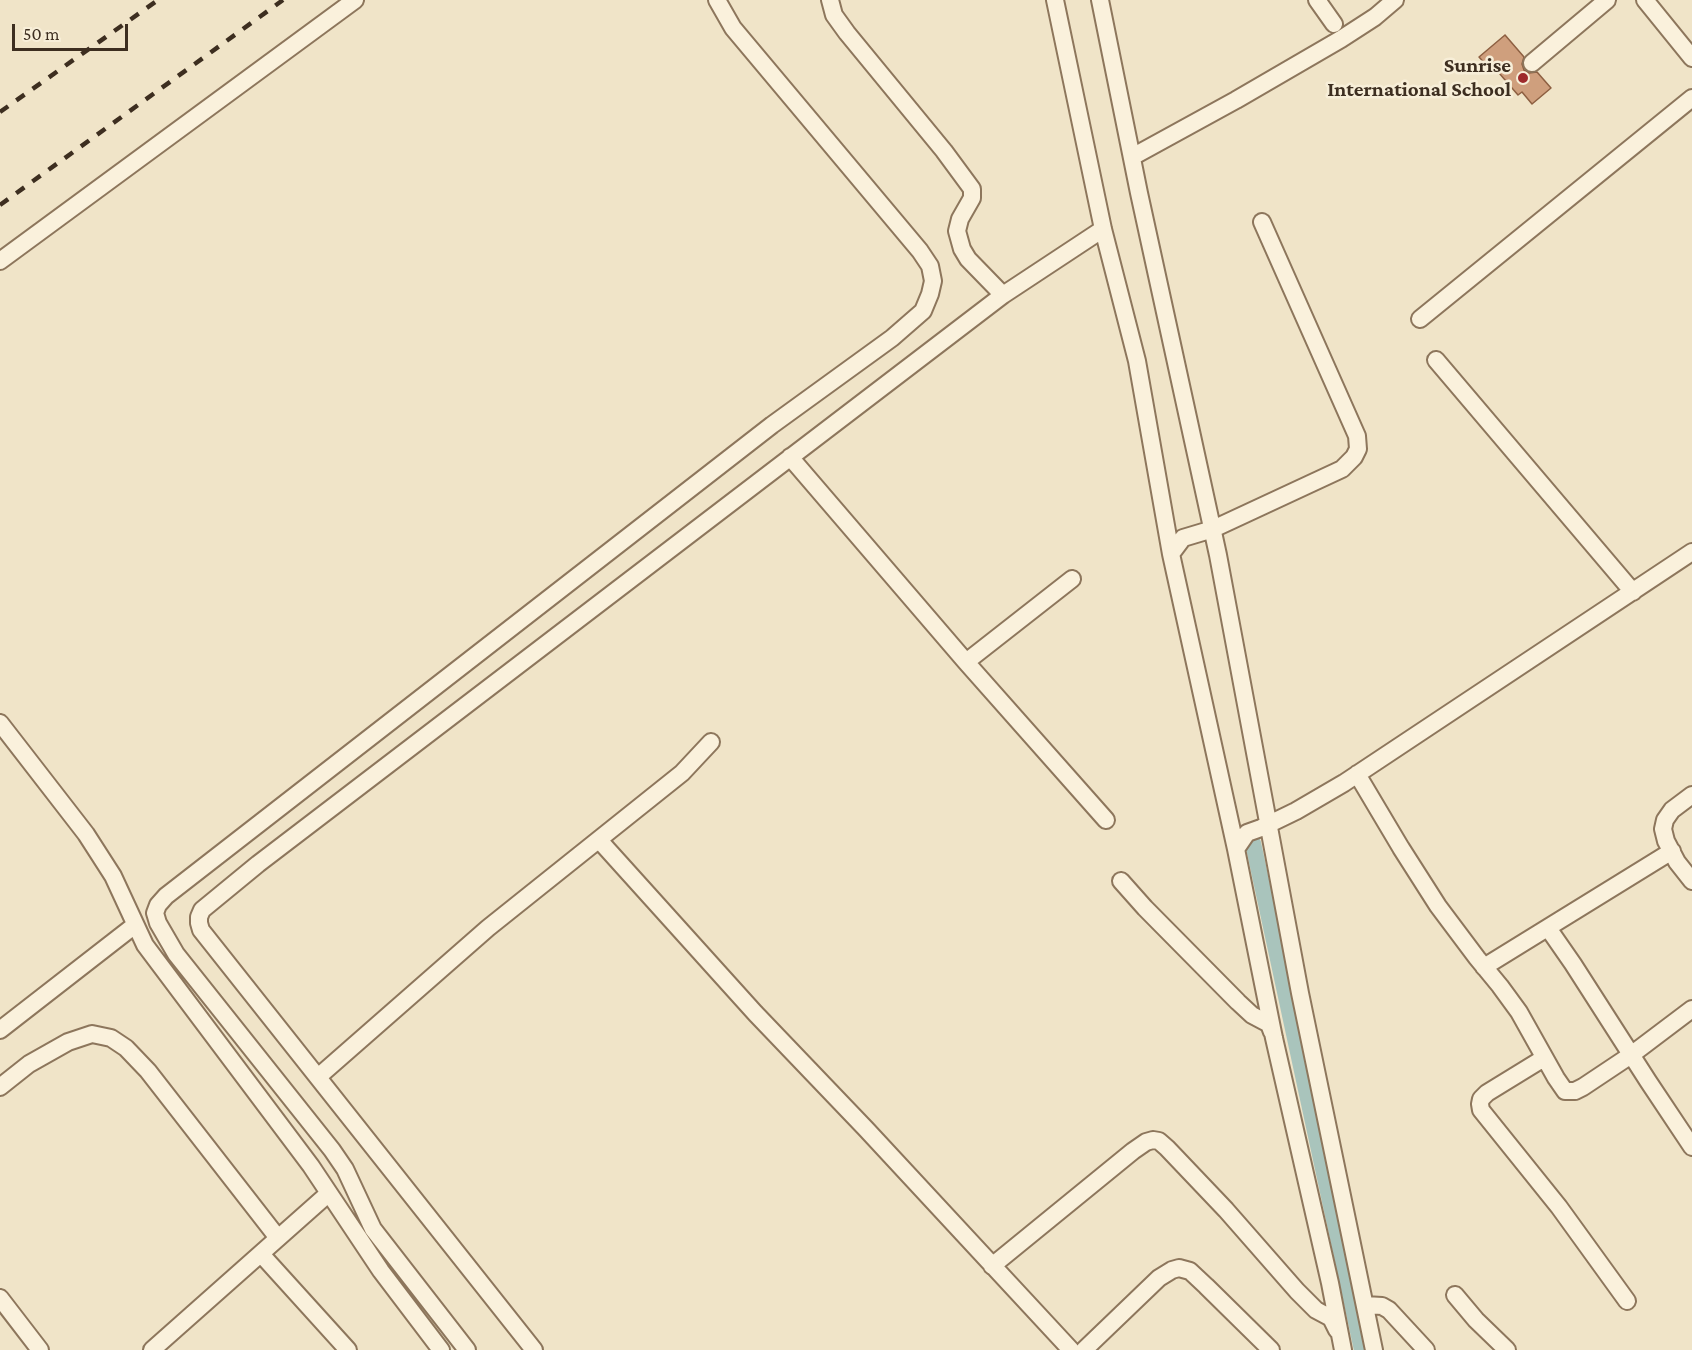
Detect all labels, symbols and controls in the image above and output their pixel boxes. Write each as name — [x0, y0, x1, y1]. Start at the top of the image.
scale bar — [15, 12, 130, 50]
text: 50 m — [23, 24, 60, 44]
place label: Sunrise International School — [1327, 53, 1511, 103]
marker: Sunrise International School — [1516, 71, 1530, 85]

